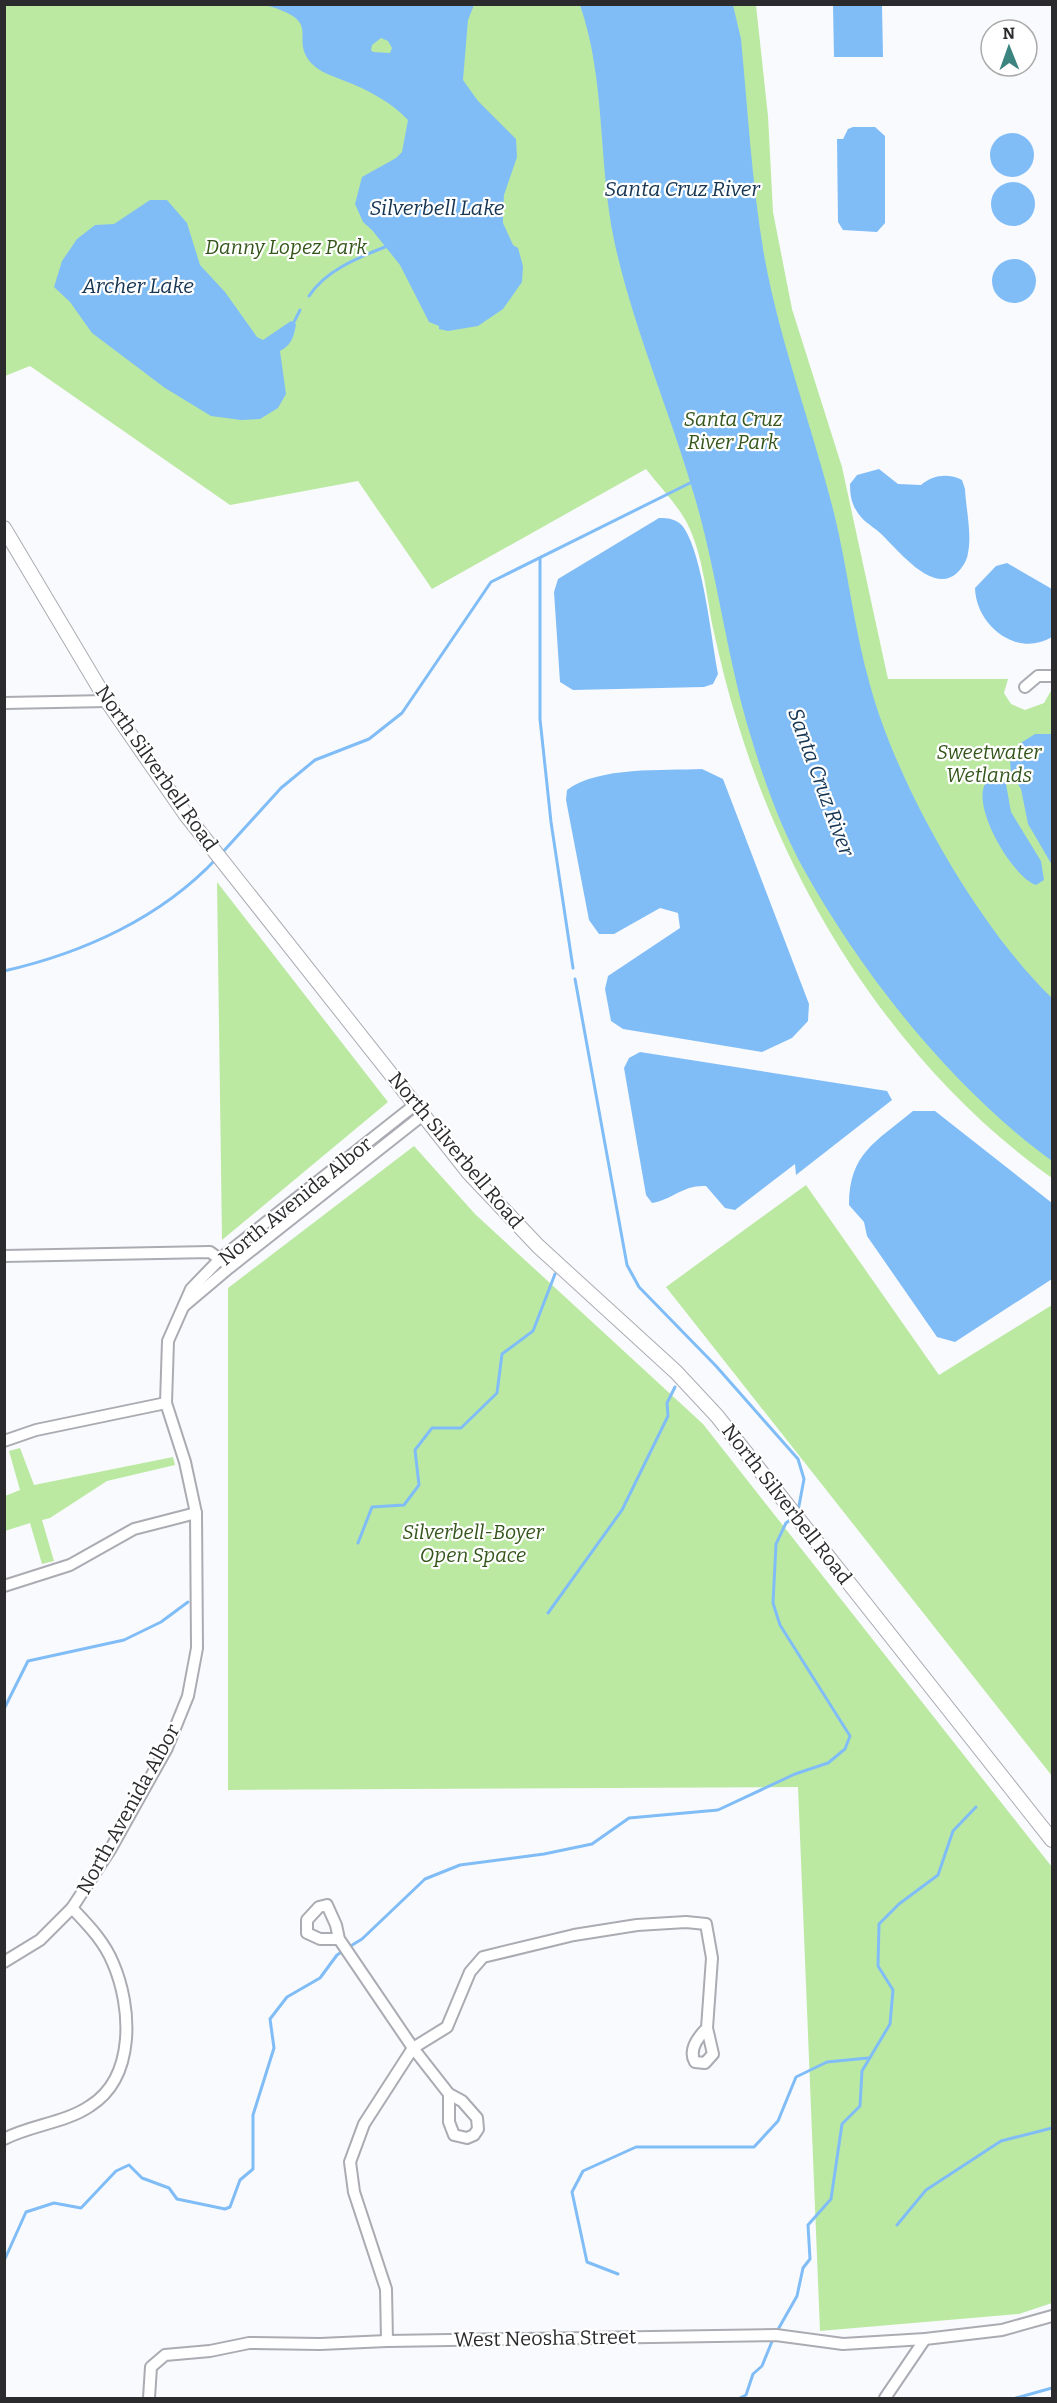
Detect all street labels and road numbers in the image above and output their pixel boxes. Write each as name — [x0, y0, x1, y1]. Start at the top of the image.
street label: North Silverbell Road — [91, 681, 223, 856]
street label: North Silverbell Road — [384, 1067, 528, 1233]
street label: North Avenida Albor — [213, 1132, 377, 1270]
street label: North Silverbell Road — [717, 1419, 857, 1589]
street label: North Avenida Albor — [71, 1720, 185, 1898]
street label: West Neosha Street — [454, 2324, 636, 2352]

